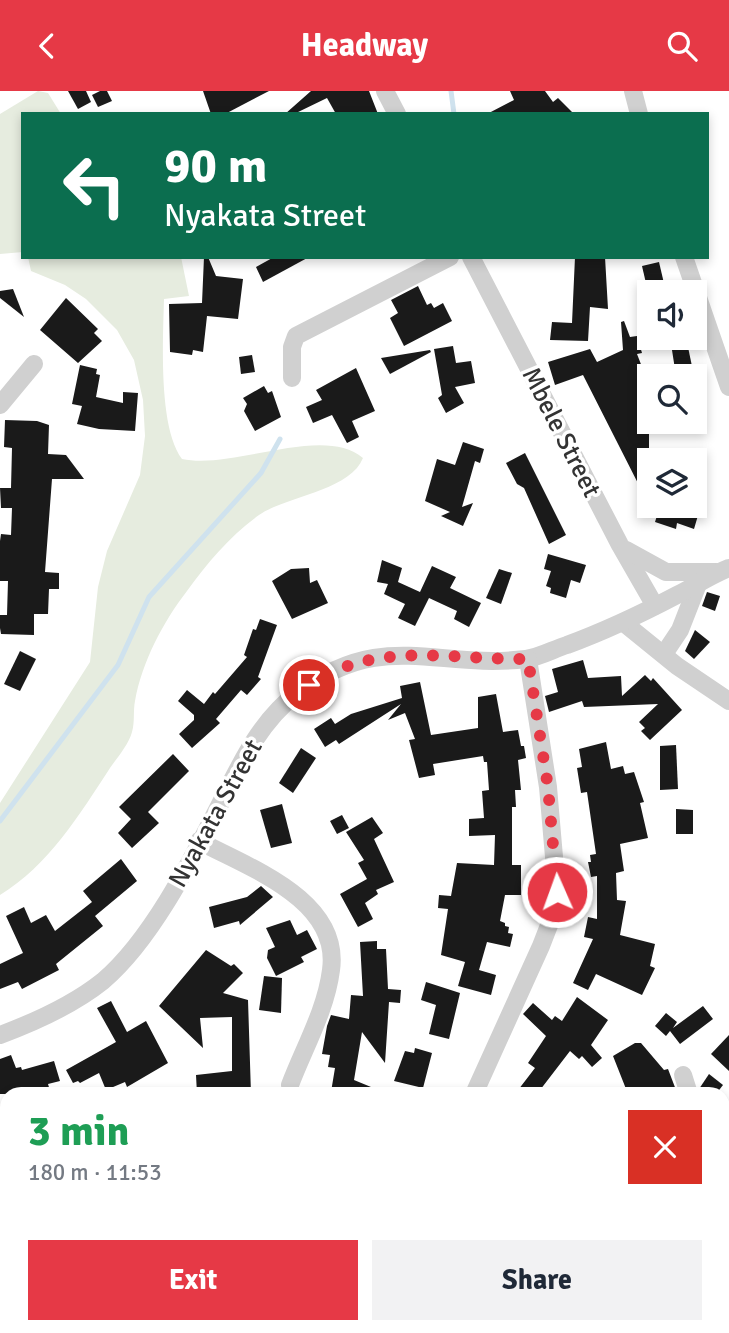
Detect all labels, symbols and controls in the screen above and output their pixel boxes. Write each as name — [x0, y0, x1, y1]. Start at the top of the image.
text: Headway — [301, 26, 428, 65]
icon: back — [28, 27, 66, 65]
icon: search — [663, 27, 701, 65]
text: 90 m — [164, 136, 267, 196]
icon: left — [49, 140, 140, 231]
text: Nyakata Street — [164, 196, 366, 235]
map controls — [637, 280, 707, 518]
button: sound — [637, 280, 707, 350]
street label: Mbele Street — [515, 362, 608, 503]
button: search — [637, 364, 707, 434]
button: layers — [637, 448, 707, 518]
pin — [279, 655, 339, 715]
icon: arrive — [290, 666, 328, 704]
street label: Nyakata Street — [162, 734, 270, 893]
position arrow — [520, 855, 594, 929]
text: 3 min — [28, 1106, 129, 1157]
button: close — [628, 1110, 702, 1184]
text: 180 m · 11:53 — [28, 1158, 162, 1187]
button: Exit — [28, 1240, 358, 1320]
button: Share — [372, 1240, 702, 1320]

